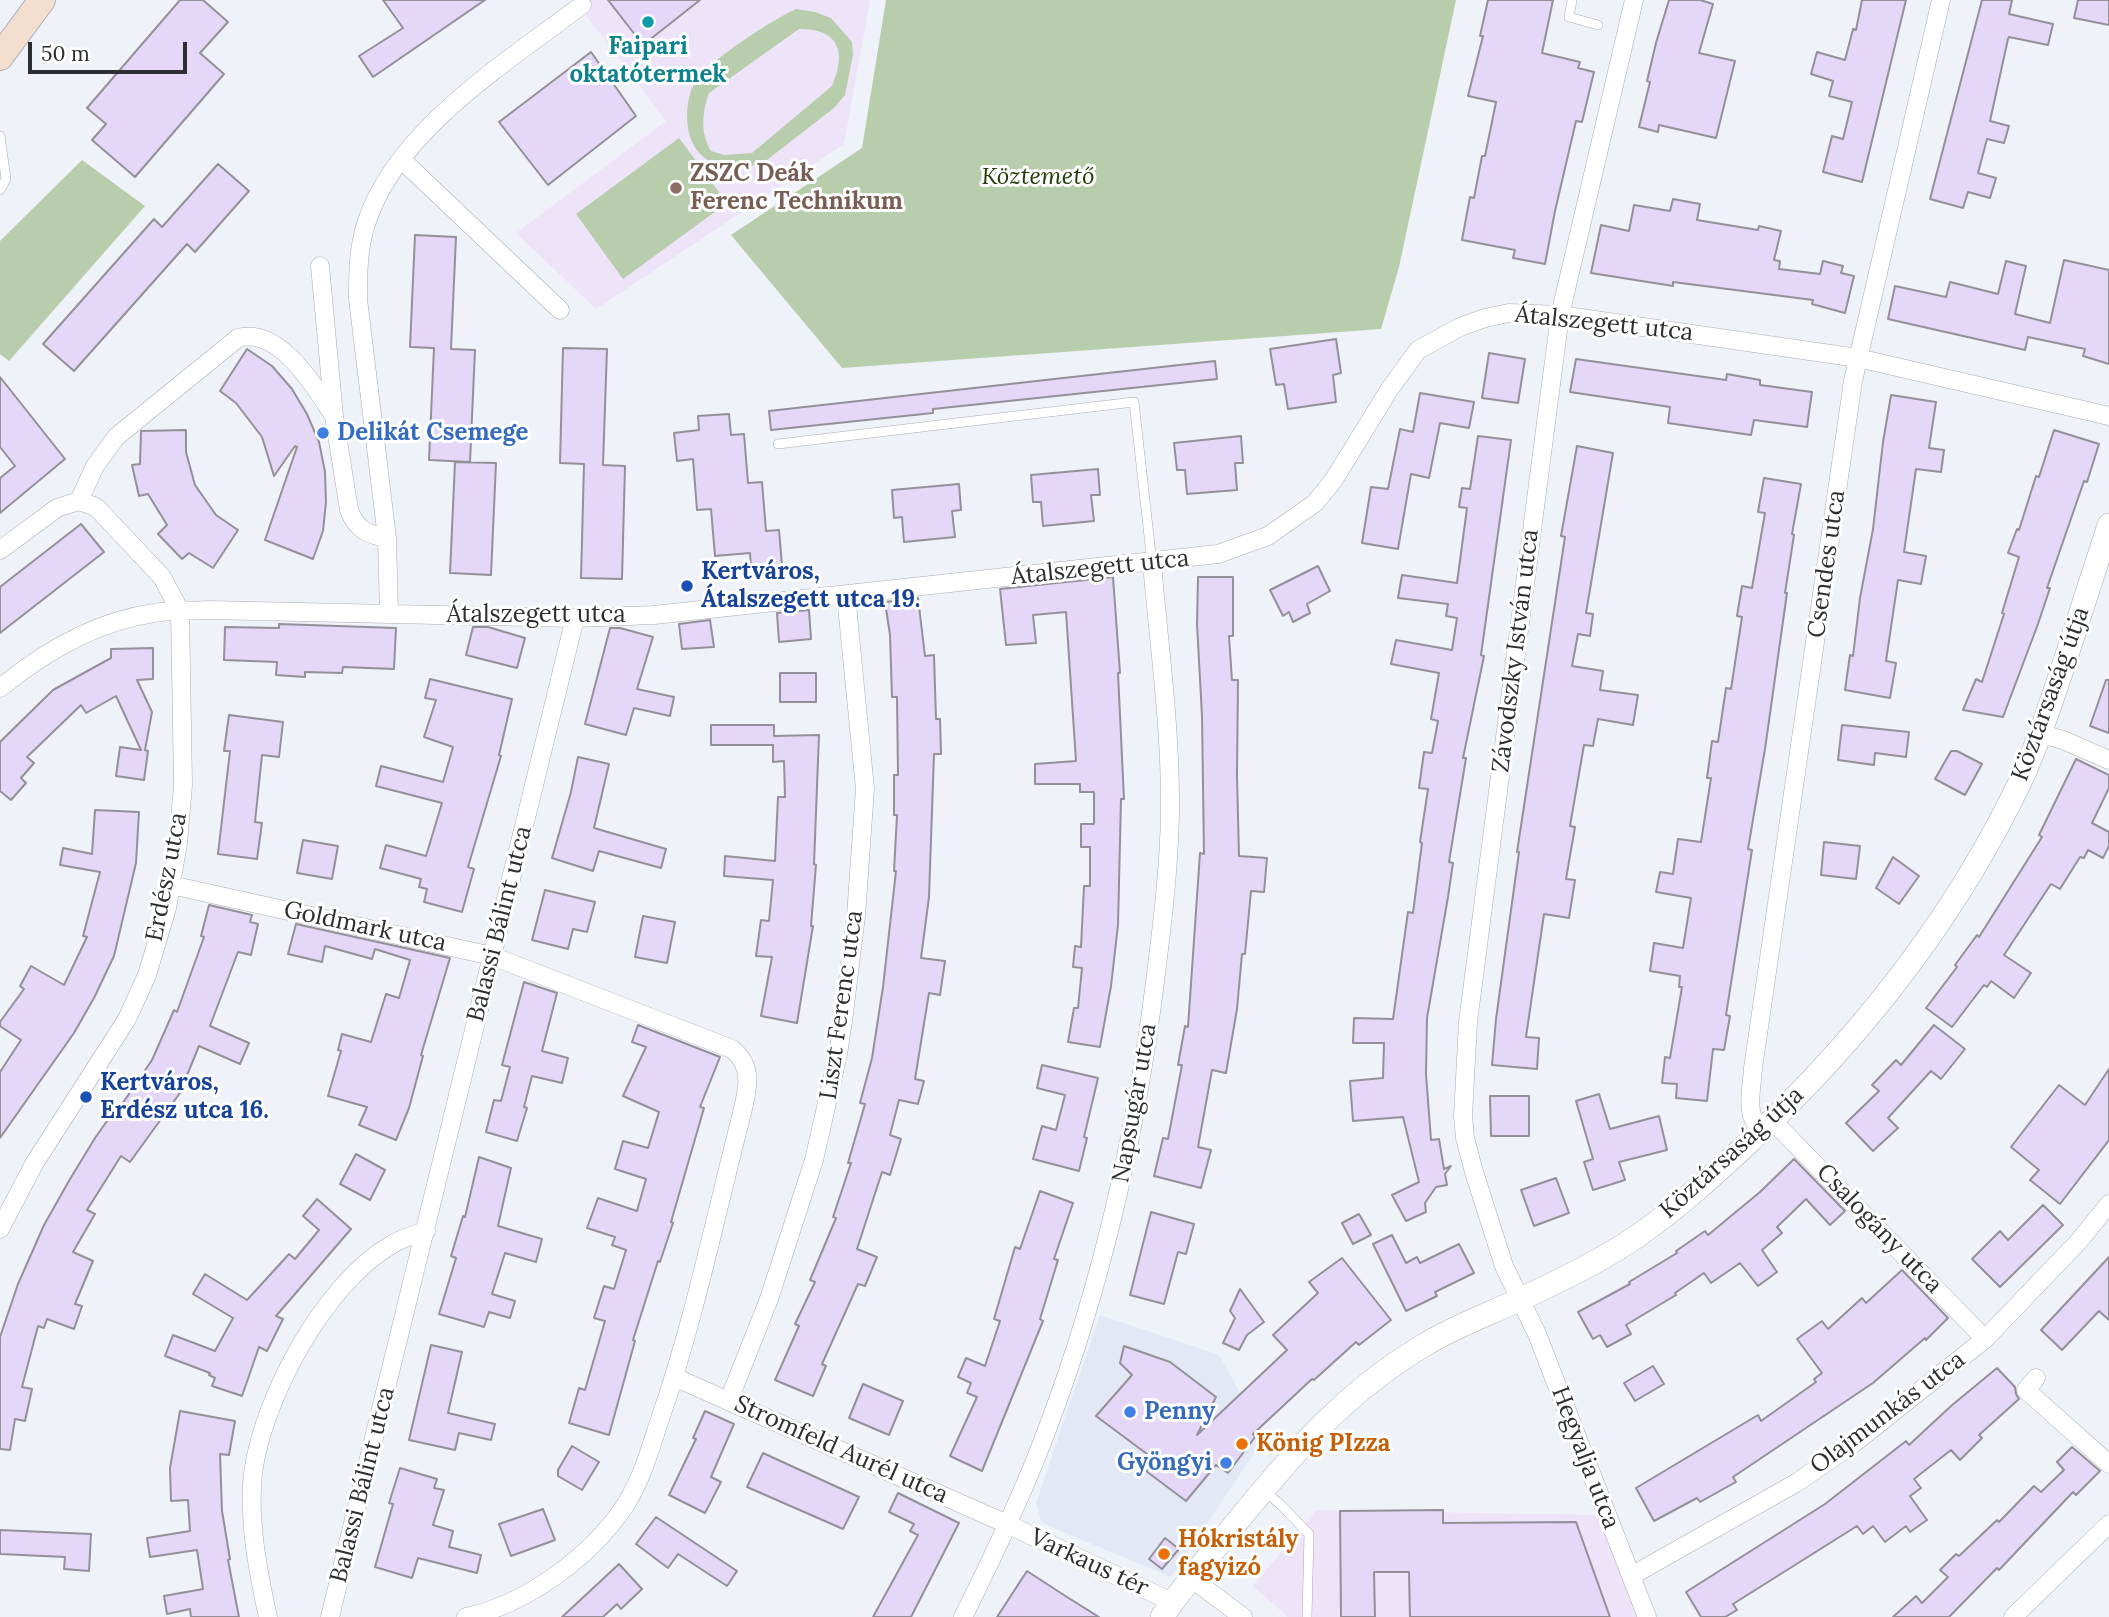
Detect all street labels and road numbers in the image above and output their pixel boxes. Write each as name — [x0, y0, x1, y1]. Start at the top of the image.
street label: Átalszegett utca — [1513, 300, 1695, 348]
street label: Csendes utca — [1802, 488, 1852, 640]
street label: Závodszky István utca — [1487, 528, 1545, 774]
street label: Átalszegett utca — [1009, 544, 1191, 592]
street label: Átalszegett utca — [446, 601, 626, 629]
street label: Köztársaság útja — [2006, 603, 2096, 785]
street label: Erdész utca — [140, 810, 194, 944]
street label: Balassi Bálint utca — [462, 823, 538, 1025]
street label: Goldmark utca — [281, 896, 449, 958]
street label: Liszt Ferenc utca — [814, 908, 870, 1102]
street label: Napsugár utca — [1107, 1021, 1163, 1185]
street label: Köztársaság útja — [1654, 1081, 1810, 1225]
street label: Csalogány utca — [1810, 1158, 1948, 1300]
street label: Olajmunkás utca — [1805, 1346, 1971, 1480]
street label: Hegyalja utca — [1545, 1383, 1625, 1533]
street label: Balassi Bálint utca — [325, 1384, 401, 1586]
street label: Stromfeld Aurél utca — [730, 1390, 952, 1510]
street label: Varkaus tér — [1025, 1523, 1153, 1603]

